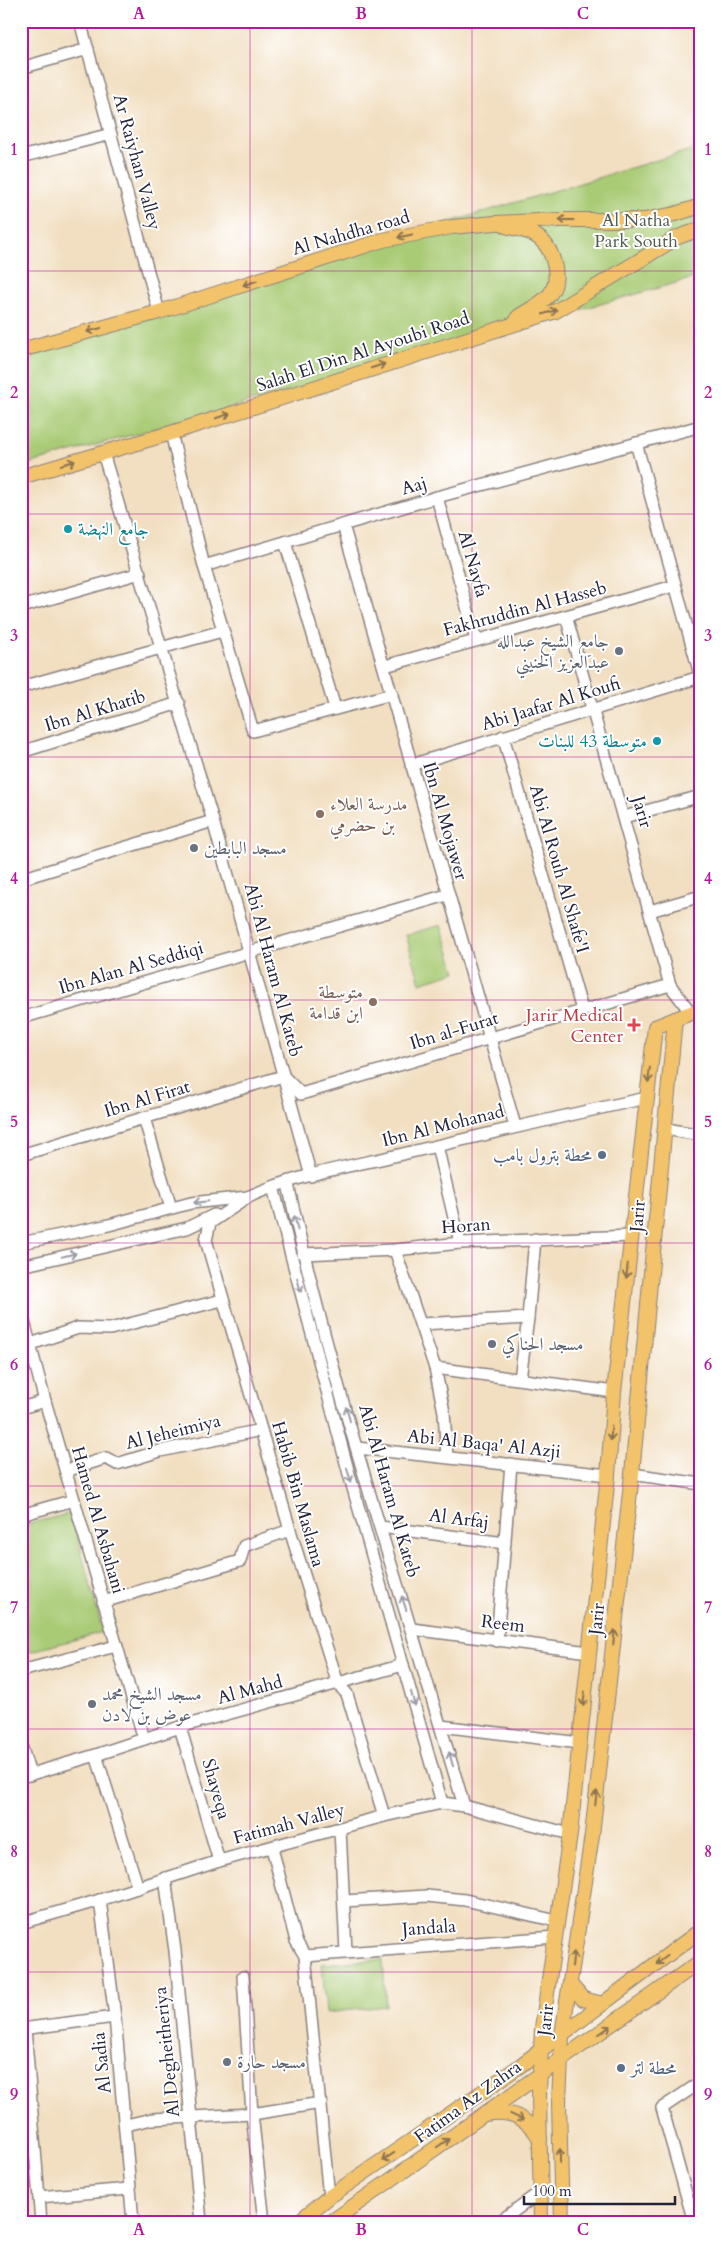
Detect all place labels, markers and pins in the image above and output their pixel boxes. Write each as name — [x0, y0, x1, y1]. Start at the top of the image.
place label: جامع النهضة — [78, 517, 149, 545]
marker: جامع النهضة — [62, 523, 74, 535]
place label: جامع الشيخ عبدالله عبدالعزيز الخنيني — [497, 629, 609, 679]
marker: جامع الشيخ عبدالله عبدالعزيز الخنيني — [613, 645, 625, 657]
place label: متوسطة 43 للبنات — [538, 729, 647, 754]
marker: متوسطة 43 للبنات — [651, 735, 663, 747]
place label: مدرسة العلاء بن حضرمي — [330, 792, 407, 840]
marker: مدرسة العلاء بن حضرمي — [314, 808, 326, 820]
place label: مسجد البابطين — [204, 836, 287, 861]
marker: مسجد البابطين — [188, 842, 200, 854]
place label: متوسطة ابن قدامة — [309, 980, 363, 1026]
marker: متوسطة ابن قدامة — [367, 996, 379, 1008]
place label: Jarir Medical Center — [523, 1003, 623, 1049]
marker: Jarir Medical Center — [627, 1018, 641, 1032]
place label: محطة بترول بامب — [493, 1143, 592, 1168]
marker: محطة بترول بامب — [596, 1149, 608, 1161]
place label: مسجد الحناكي — [502, 1332, 584, 1359]
marker: مسجد الحناكي — [486, 1338, 498, 1350]
place label: مسجد الشيخ محمد عوض بن لادن — [102, 1682, 202, 1728]
marker: مسجد الشيخ محمد عوض بن لادن — [86, 1698, 98, 1710]
place label: مسجد حارة — [237, 2050, 306, 2075]
marker: مسجد حارة — [221, 2056, 233, 2068]
place label: محطة لتر — [629, 2056, 677, 2081]
marker: محطة لتر — [615, 2062, 627, 2074]

